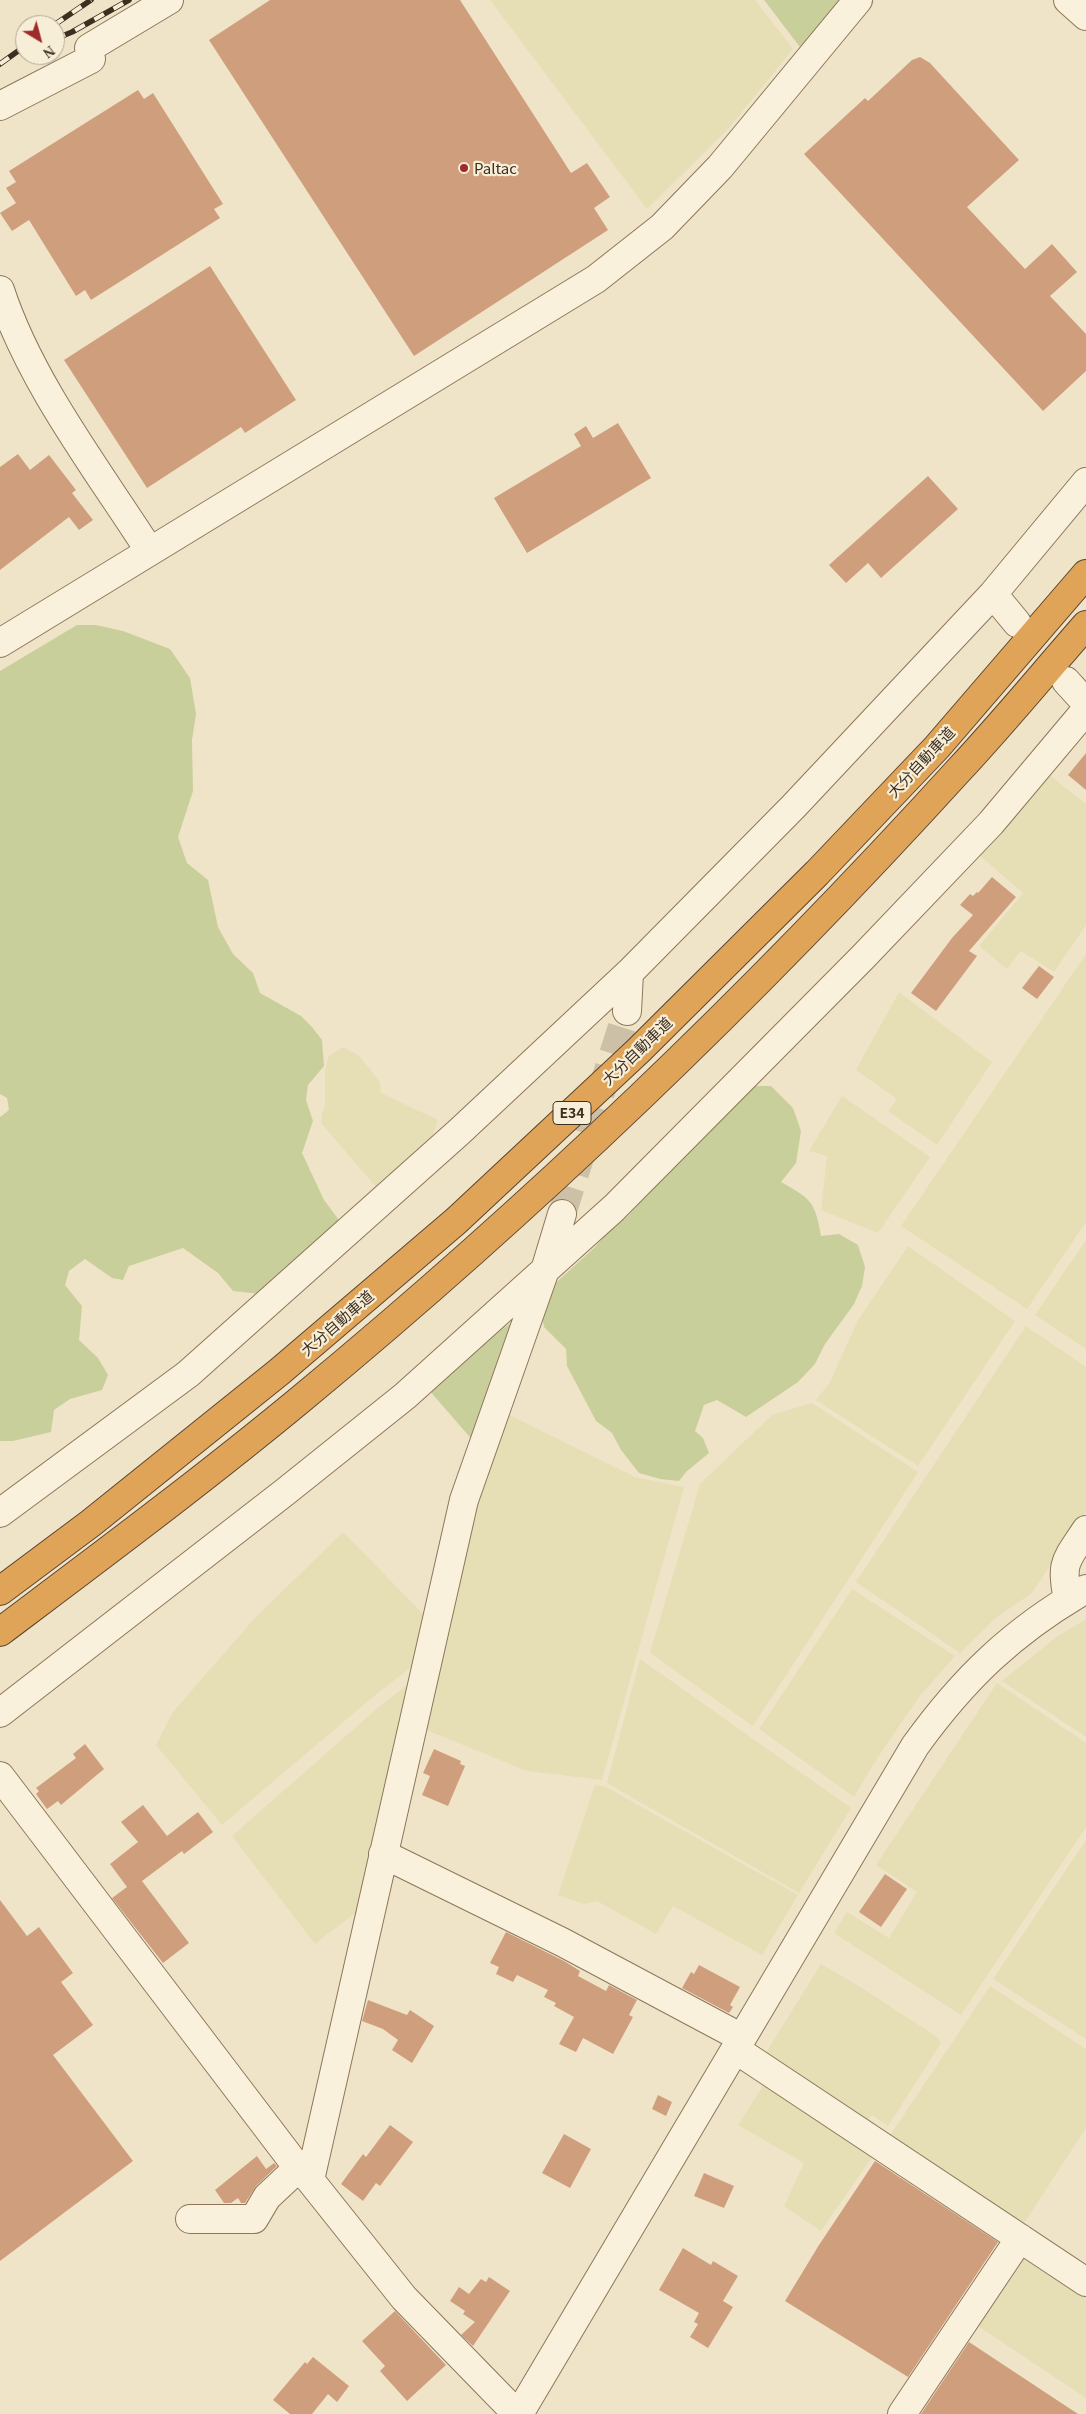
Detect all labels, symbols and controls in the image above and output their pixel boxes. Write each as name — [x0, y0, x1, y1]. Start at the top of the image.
north arrow — [15, 15, 65, 65]
text: N — [40, 43, 57, 61]
place label: Paltac — [474, 159, 517, 177]
marker: Paltac — [458, 162, 470, 174]
street label: 大分自動車道 — [884, 723, 958, 801]
street label: 大分自動車道 — [598, 1013, 676, 1089]
road number: E34 — [553, 1102, 591, 1124]
street label: 大分自動車道 — [297, 1287, 377, 1359]

